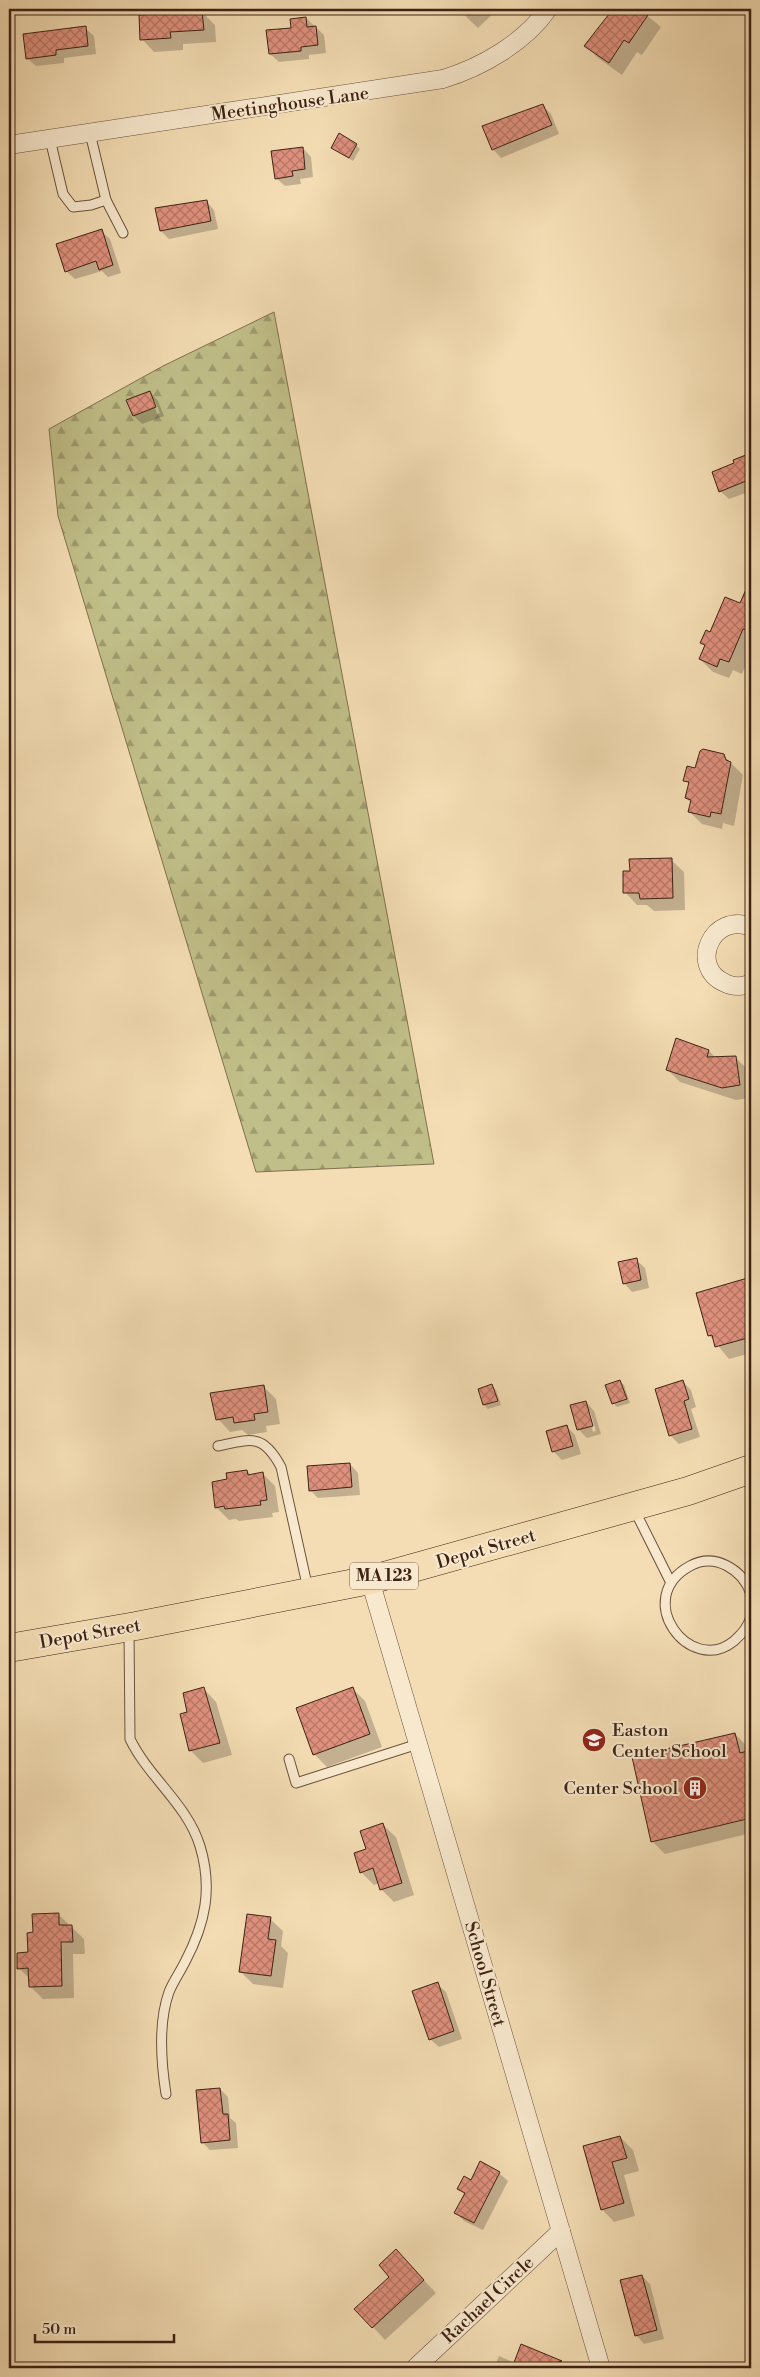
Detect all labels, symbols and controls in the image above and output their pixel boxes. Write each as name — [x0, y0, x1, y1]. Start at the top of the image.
street label: Meetinghouse Lane — [210, 82, 370, 126]
street label: Depot Street — [434, 1524, 539, 1574]
road number: MA 123 — [350, 1562, 418, 1590]
street label: Depot Street — [38, 1614, 143, 1654]
place label: Easton Center School — [612, 1719, 727, 1763]
school or university icon: Easton Center School — [581, 1727, 607, 1753]
building icon: Center School — [682, 1775, 708, 1801]
place label: Center School — [563, 1777, 679, 1800]
street label: School Street — [459, 1919, 511, 2030]
street label: Rachael Circle — [437, 2251, 539, 2349]
scale bar — [35, 2312, 174, 2344]
text: 50 m — [42, 2320, 76, 2339]

